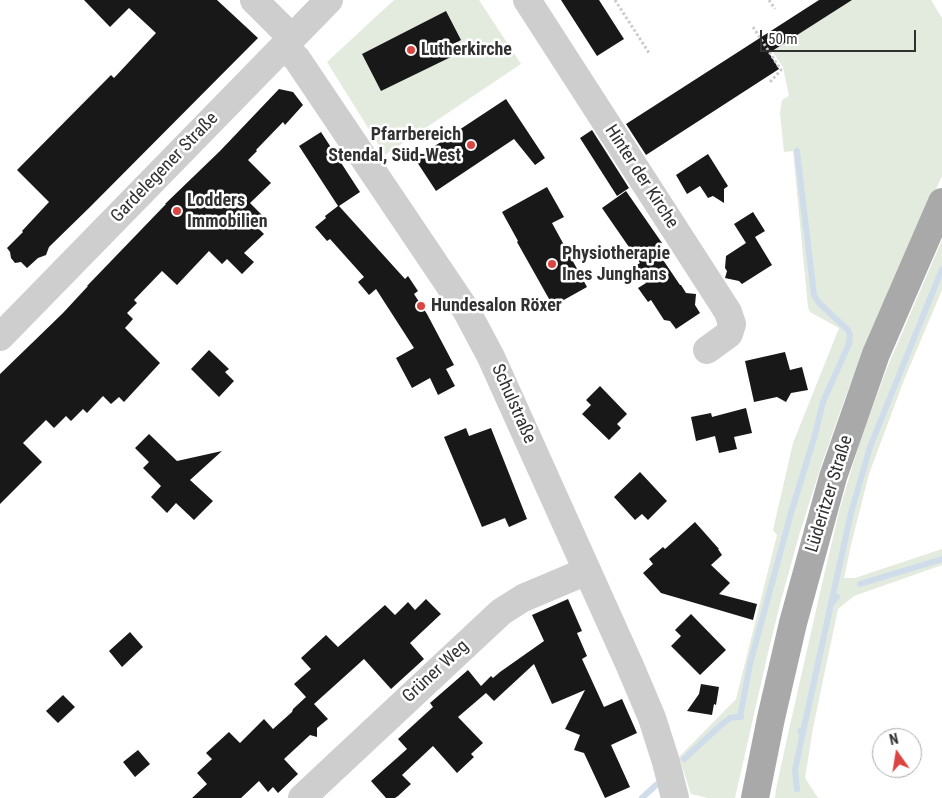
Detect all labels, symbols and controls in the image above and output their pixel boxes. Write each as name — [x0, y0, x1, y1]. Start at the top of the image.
scale bar — [762, 20, 918, 52]
text: 50 m — [768, 30, 798, 48]
place label: Lutherkirche — [421, 39, 512, 61]
marker: Lutherkirche — [405, 44, 417, 56]
street label: Gardelegener Straße — [107, 108, 223, 228]
street label: Hinter der Kirche — [600, 121, 682, 233]
place label: Pfarrbereich Stendal, Süd-West — [328, 124, 461, 166]
marker: Pfarrbereich Stendal, Süd-West — [465, 139, 477, 151]
place label: Lodders Immobilien — [187, 190, 268, 232]
marker: Lodders Immobilien — [171, 205, 183, 217]
place label: Physiotherapie Ines Junghans — [562, 243, 670, 286]
marker: Physiotherapie Ines Junghans — [546, 258, 558, 270]
place label: Hundesalon Röxer — [431, 295, 562, 317]
marker: Hundesalon Röxer — [415, 300, 427, 312]
street label: Schulstraße — [486, 361, 540, 447]
street label: Lüderitzer Straße — [802, 433, 858, 555]
street label: Grüner Weg — [399, 636, 473, 708]
north arrow — [872, 728, 922, 778]
text: N — [888, 731, 900, 748]

